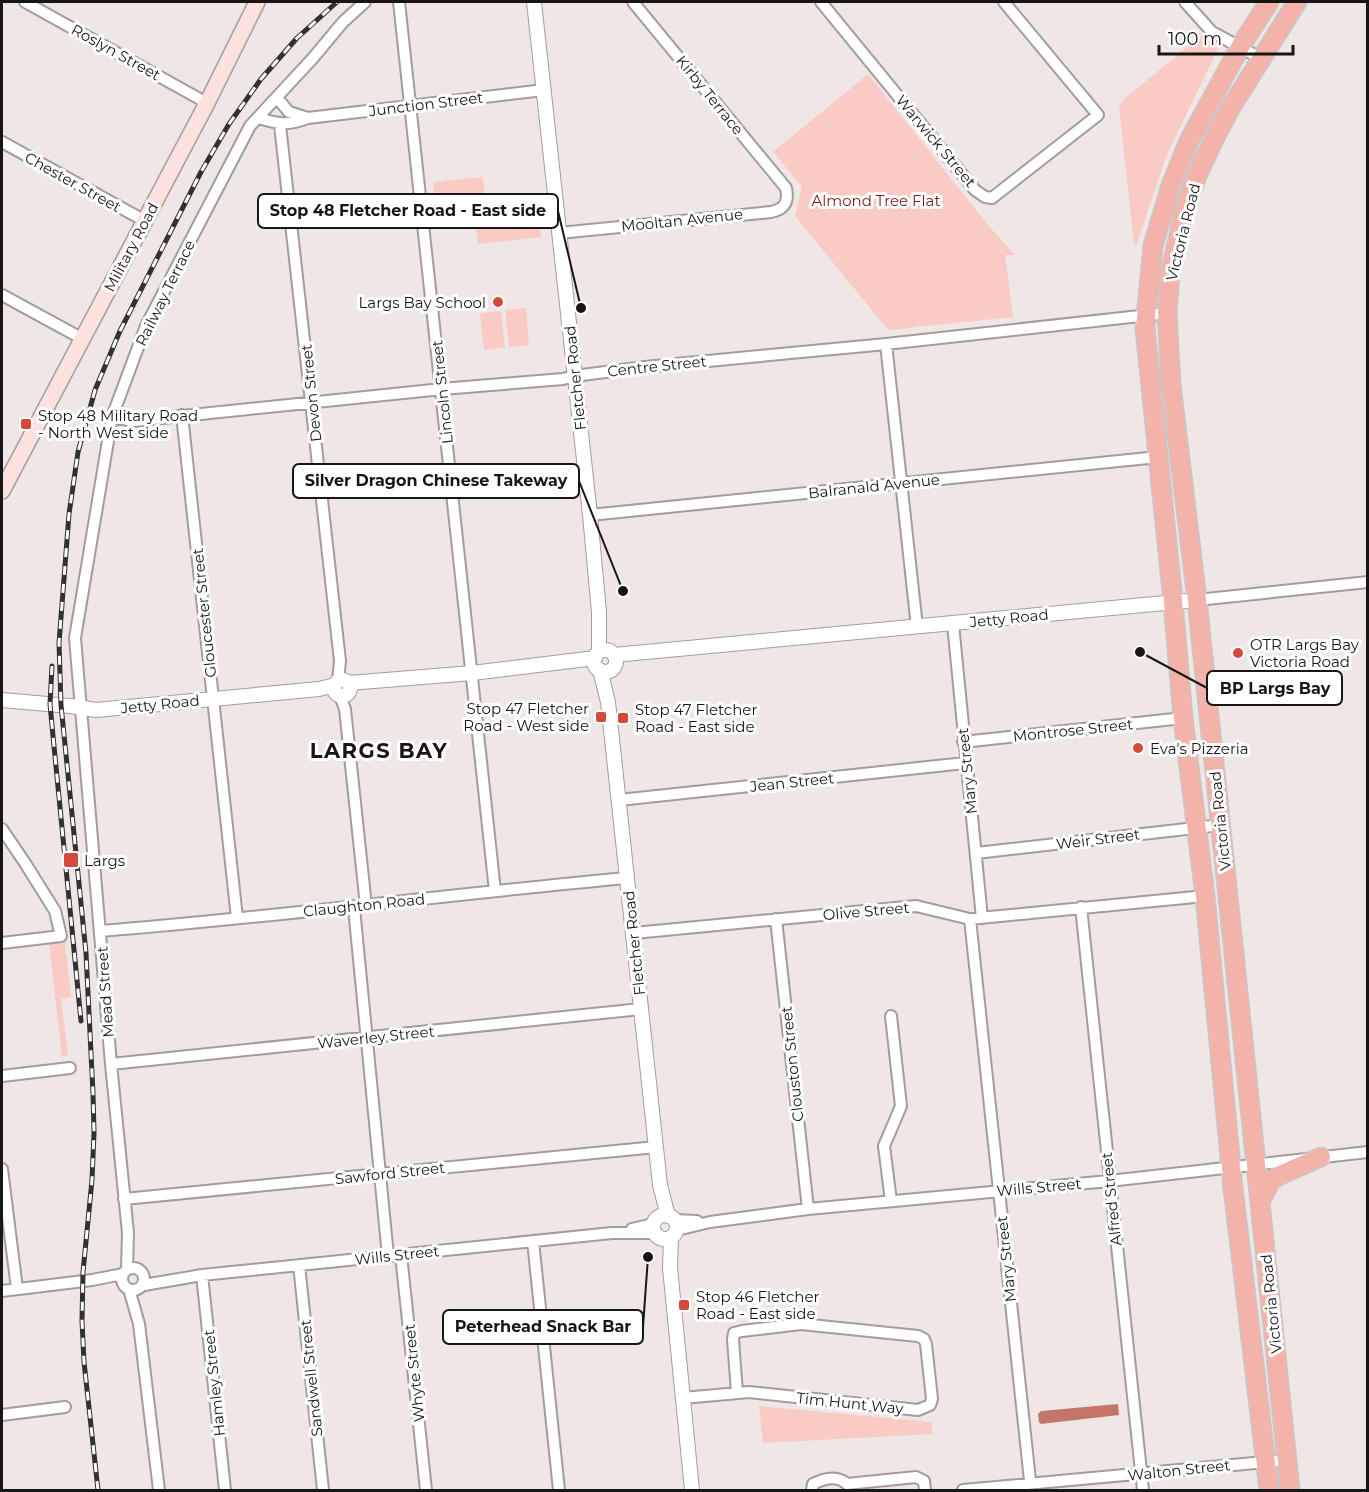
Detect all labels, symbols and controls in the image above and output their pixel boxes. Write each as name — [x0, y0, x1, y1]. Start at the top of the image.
scale bar — [1159, 18, 1292, 56]
street label: Roslyn Street — [68, 20, 164, 84]
text: 100 m — [1168, 28, 1222, 50]
street label: Kirby Terrace — [672, 51, 748, 139]
street label: Junction Street — [367, 88, 484, 121]
street label: Warwick Street — [892, 91, 980, 191]
street label: Chester Street — [21, 148, 125, 216]
street label: Victoria Road — [1162, 181, 1204, 283]
park label: Almond Tree Flat — [811, 191, 941, 210]
callout: Stop 48 Fletcher Road - East side — [258, 194, 558, 228]
street label: Military Road — [100, 199, 162, 295]
text: Stop 48 Fletcher Road - East side — [270, 201, 546, 220]
street label: Mooltan Avenue — [620, 204, 744, 236]
street label: Railway Terrace — [131, 237, 199, 349]
place label: Largs Bay School — [358, 293, 486, 312]
marker: Largs Bay School — [491, 295, 505, 309]
street label: Fletcher Road — [560, 325, 590, 431]
street label: Lincoln Street — [427, 339, 457, 445]
street label: Devon Street — [296, 343, 326, 443]
street label: Centre Street — [606, 351, 708, 381]
place label: Stop 48 Military Road - North West side — [38, 406, 198, 442]
marker: Stop 48 Military Road - North West side — [19, 417, 33, 431]
callout: Silver Dragon Chinese Takeway — [293, 464, 579, 498]
street label: Balranald Avenue — [807, 470, 941, 502]
text: Silver Dragon Chinese Takeway — [305, 471, 568, 490]
street label: Gloucester Street — [188, 547, 220, 679]
street label: Jetty Road — [968, 604, 1049, 632]
place label: OTR Largs Bay Victoria Road — [1250, 635, 1360, 671]
marker: OTR Largs Bay Victoria Road — [1231, 646, 1245, 660]
callout: BP Largs Bay — [1207, 671, 1342, 705]
text: BP Largs Bay — [1220, 679, 1331, 698]
street label: Jetty Road — [119, 690, 200, 718]
place label: Stop 47 Fletcher Road - West side — [463, 699, 589, 735]
place label: Stop 47 Fletcher Road - East side — [635, 700, 757, 736]
marker: Stop 47 Fletcher Road - West side — [594, 710, 608, 724]
marker: Stop 47 Fletcher Road - East side — [616, 711, 630, 725]
street label: Montrose Street — [1012, 714, 1134, 746]
street label: Mary Street — [953, 727, 981, 815]
district label: LARGS BAY — [310, 738, 448, 763]
place label: Eva's Pizzeria — [1150, 739, 1249, 758]
marker: Eva's Pizzeria — [1131, 741, 1145, 755]
street label: Jean Street — [748, 768, 835, 796]
street label: Victoria Road — [1205, 770, 1235, 872]
street label: Weir Street — [1055, 824, 1141, 854]
marker: Largs — [62, 851, 80, 869]
place label: Largs — [84, 851, 125, 870]
street label: Claughton Road — [302, 889, 426, 921]
street label: Fletcher Road — [619, 890, 649, 996]
street label: Olive Street — [822, 898, 910, 924]
street label: Mead Street — [92, 946, 118, 1038]
street label: Clouston Street — [776, 1005, 808, 1123]
street label: Waverley Street — [316, 1021, 436, 1053]
street label: Alfred Street — [1097, 1151, 1125, 1247]
street label: Sawford Street — [334, 1158, 446, 1188]
street label: Wills Street — [996, 1174, 1082, 1200]
street label: Mary Street — [992, 1215, 1020, 1303]
street label: Wills Street — [354, 1241, 440, 1269]
street label: Victoria Road — [1256, 1253, 1286, 1355]
place label: Stop 46 Fletcher Road - East side — [696, 1287, 819, 1323]
marker: Stop 46 Fletcher Road - East side — [677, 1298, 691, 1312]
callout: Peterhead Snack Bar — [443, 1310, 643, 1344]
text: Peterhead Snack Bar — [455, 1317, 631, 1336]
street label: Sandwell Street — [295, 1318, 327, 1438]
street label: Whyte Street — [399, 1323, 429, 1423]
street label: Hamley Street — [199, 1329, 229, 1437]
street label: Tim Hunt Way — [796, 1388, 905, 1418]
street label: Walton Street — [1127, 1455, 1231, 1485]

